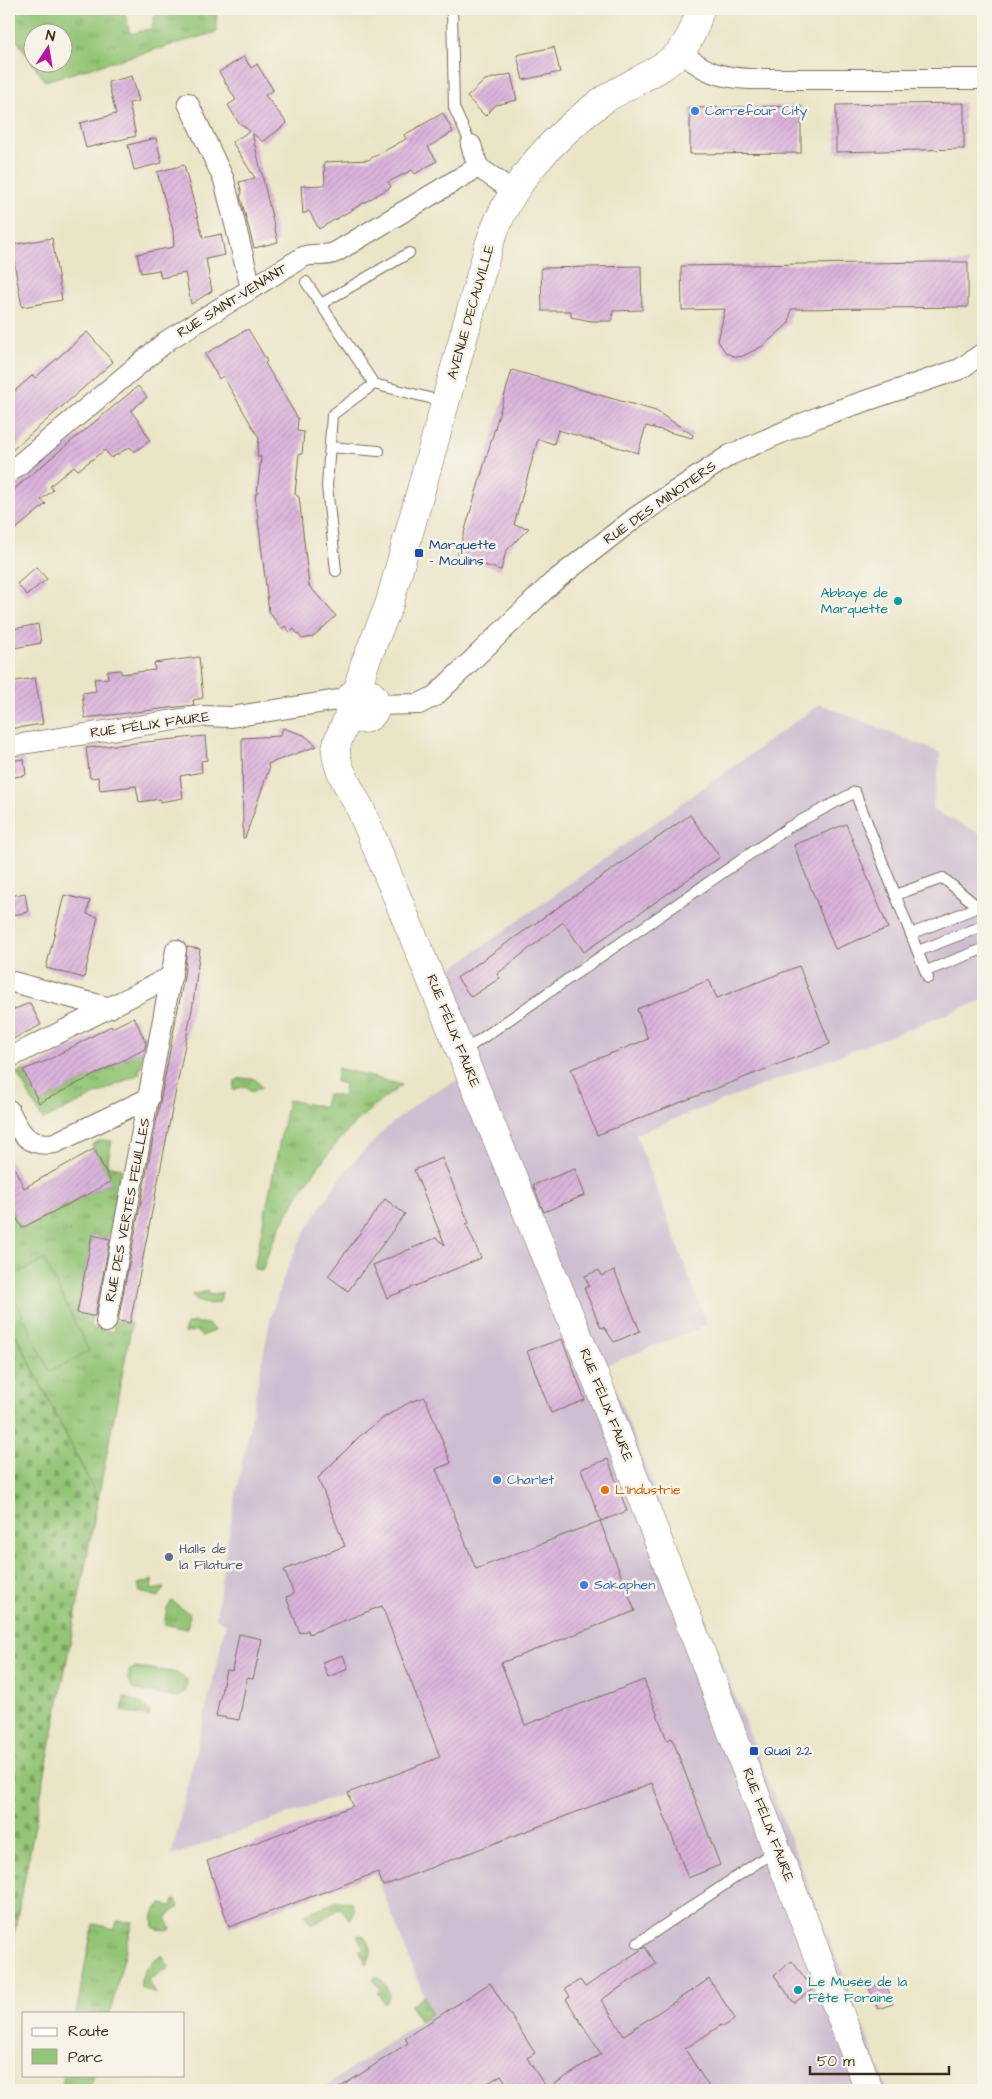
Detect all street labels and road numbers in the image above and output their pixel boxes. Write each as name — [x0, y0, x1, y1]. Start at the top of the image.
street label: AVENUE DECAUVILLE — [442, 242, 500, 382]
street label: RUE SAINT-VENANT — [173, 259, 291, 343]
street label: RUE DES MINOTIERS — [600, 456, 720, 550]
street label: RUE FÉLIX FAURE — [89, 707, 212, 743]
street label: RUE FÉLIX FAURE — [421, 971, 485, 1091]
street label: RUE DES VERTES FEUILLES — [100, 1116, 156, 1304]
street label: RUE FÉLIX FAURE — [574, 1345, 638, 1465]
street label: RUE FÉLIX FAURE — [737, 1765, 799, 1885]

